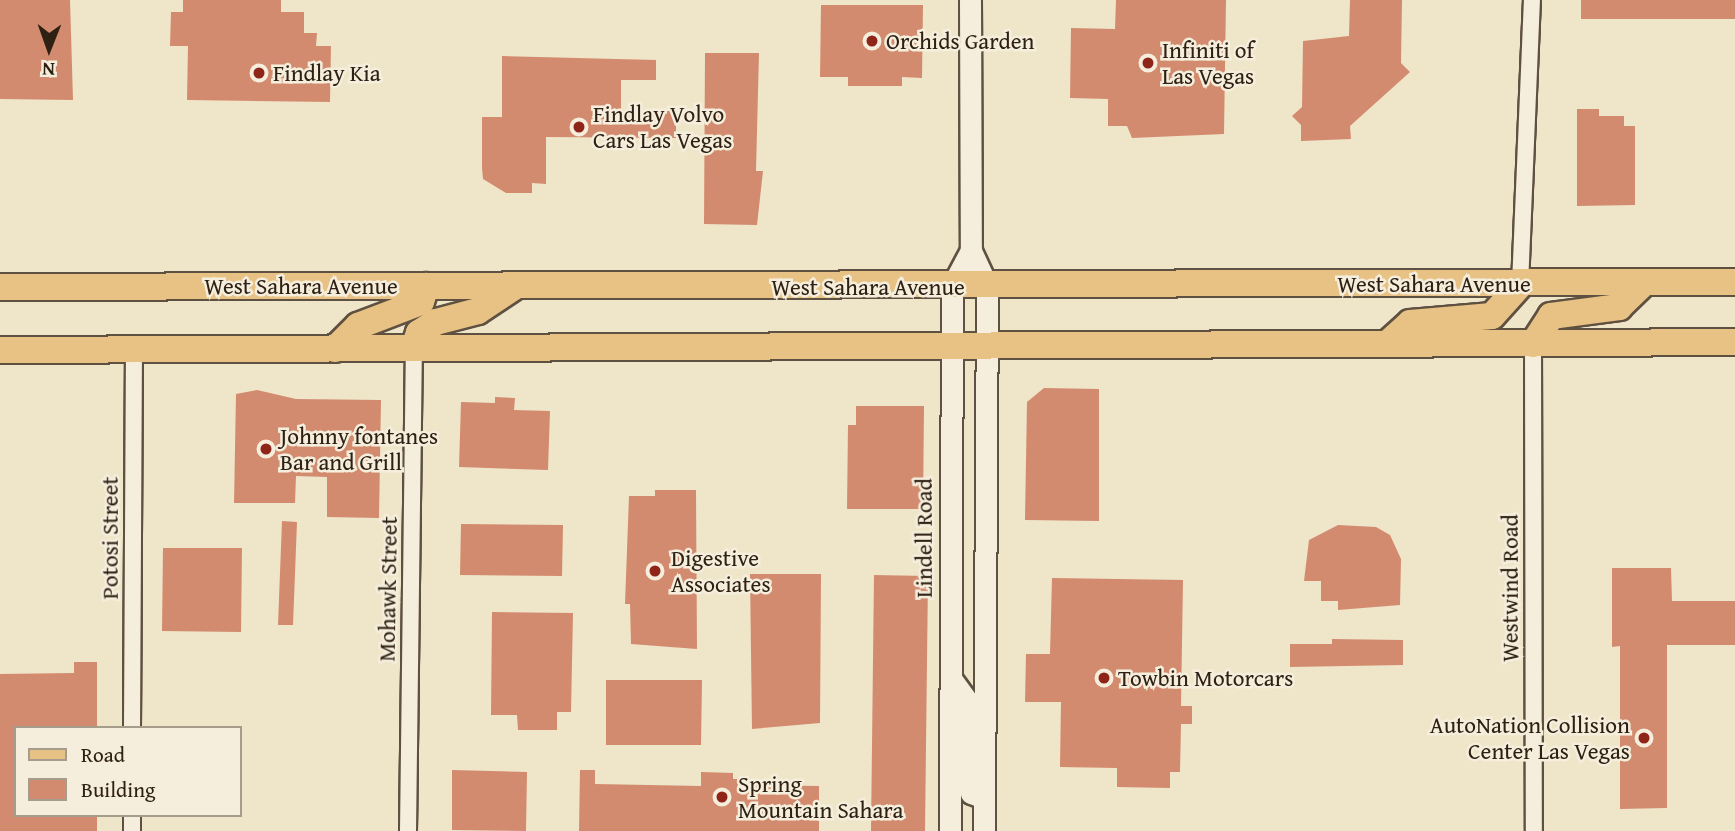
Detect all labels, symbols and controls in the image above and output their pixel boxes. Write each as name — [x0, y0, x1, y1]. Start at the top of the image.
north arrow — [14, 14, 84, 84]
place label: Orchids Garden — [886, 27, 1034, 55]
marker: Orchids Garden — [864, 33, 880, 49]
place label: Infiniti of Las Vegas — [1162, 36, 1254, 90]
marker: Infiniti of Las Vegas — [1140, 55, 1156, 71]
text: N — [42, 56, 55, 84]
place label: Findlay Kia — [273, 59, 381, 87]
marker: Findlay Kia — [251, 65, 267, 81]
place label: Findlay Volvo Cars Las Vegas — [593, 100, 732, 154]
marker: Findlay Volvo Cars Las Vegas — [571, 119, 587, 135]
street label: West Sahara Avenue — [1337, 270, 1531, 298]
street label: West Sahara Avenue — [204, 272, 398, 300]
street label: West Sahara Avenue — [771, 273, 965, 301]
place label: Johnny fontanes Bar and Grill — [280, 422, 438, 476]
marker: Johnny fontanes Bar and Grill — [258, 441, 274, 457]
street label: Potosi Street — [96, 477, 124, 599]
street label: Lindell Road — [910, 478, 938, 598]
street label: Westwind Road — [1496, 514, 1524, 662]
street label: Mohawk Street — [373, 516, 403, 662]
place label: Digestive Associates — [671, 544, 771, 598]
marker: Digestive Associates — [645, 561, 665, 581]
place label: Towbin Motorcars — [1118, 664, 1293, 692]
marker: Towbin Motorcars — [1096, 670, 1112, 686]
place label: AutoNation Collision Center Las Vegas — [1430, 711, 1630, 765]
legend — [14, 726, 242, 817]
marker: AutoNation Collision Center Las Vegas — [1636, 730, 1652, 746]
text: Road — [81, 739, 125, 770]
place label: Spring Mountain Sahara — [738, 770, 903, 824]
text: Building — [81, 774, 155, 805]
marker: Spring Mountain Sahara — [712, 787, 732, 807]

